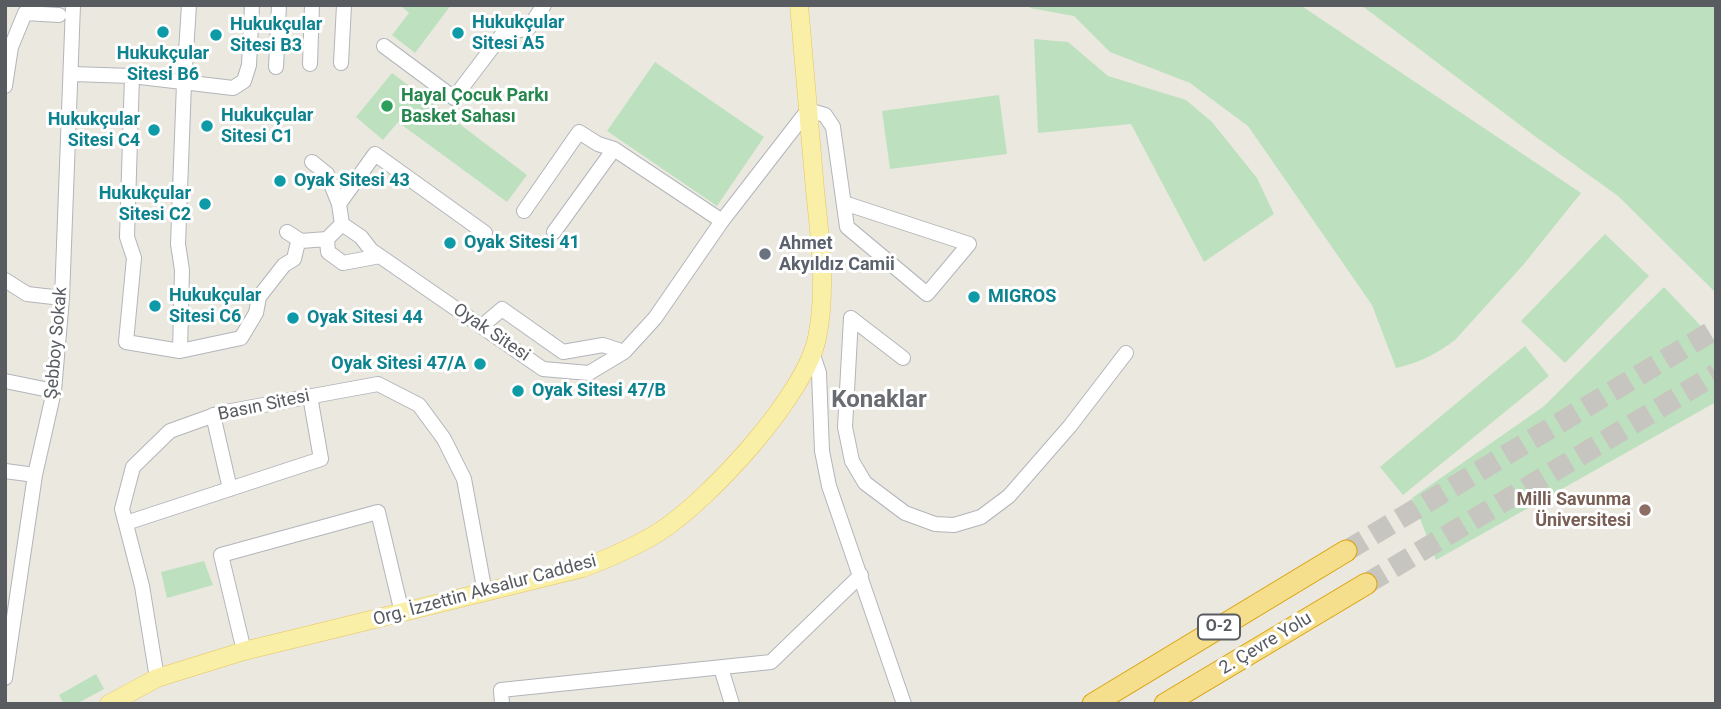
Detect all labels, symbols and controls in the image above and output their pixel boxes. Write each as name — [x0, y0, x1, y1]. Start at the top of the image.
place label: Hukukçular Sitesi A5 — [472, 12, 564, 54]
place label: Hukukçular Sitesi B3 — [230, 14, 322, 56]
marker: Hukukçular Sitesi B6 — [155, 24, 171, 40]
marker: Hukukçular Sitesi A5 — [450, 25, 466, 41]
marker: Hukukçular Sitesi B3 — [208, 27, 224, 43]
place label: Hukukçular Sitesi B6 — [117, 43, 209, 86]
place label: Hayal Çocuk Parkı Basket Sahası — [401, 85, 549, 128]
marker: Hayal Çocuk Parkı Basket Sahası — [379, 98, 395, 114]
place label: Hukukçular Sitesi C1 — [221, 105, 313, 148]
place label: Hukukçular Sitesi C4 — [48, 109, 140, 152]
marker: Hukukçular Sitesi C1 — [199, 118, 215, 134]
marker: Hukukçular Sitesi C4 — [146, 122, 162, 138]
place label: Oyak Sitesi 43 — [294, 170, 410, 192]
marker: Oyak Sitesi 43 — [272, 173, 288, 189]
place label: Hukukçular Sitesi C2 — [99, 183, 191, 226]
marker: Hukukçular Sitesi C2 — [197, 196, 213, 212]
place label: Oyak Sitesi 41 — [464, 232, 580, 254]
place label: Ahmet Akyıldız Camii — [779, 233, 895, 276]
marker: Oyak Sitesi 41 — [442, 235, 458, 251]
marker: Ahmet Akyıldız Camii — [757, 246, 773, 262]
place label: Hukukçular Sitesi C6 — [169, 285, 261, 328]
street label: Şebboy Sokak — [41, 286, 73, 400]
place label: MIGROS — [988, 286, 1056, 308]
marker: MIGROS — [966, 289, 982, 305]
marker: Hukukçular Sitesi C6 — [147, 298, 163, 314]
street label: Oyak Sitesi — [448, 299, 534, 367]
place label: Oyak Sitesi 44 — [307, 307, 423, 329]
marker: Oyak Sitesi 44 — [285, 310, 301, 326]
place label: Oyak Sitesi 47/A — [331, 353, 466, 375]
marker: Oyak Sitesi 47/A — [472, 356, 488, 372]
place label: Oyak Sitesi 47/B — [532, 380, 666, 402]
marker: Oyak Sitesi 47/B — [510, 383, 526, 399]
street label: Basın Sitesi — [216, 386, 312, 426]
district label: Konaklar — [831, 387, 927, 415]
place label: Milli Savunma Üniversitesi — [1517, 489, 1631, 532]
marker: Milli Savunma Üniversitesi — [1637, 502, 1653, 518]
street label: Org. İzzettin Aksalur Caddesi — [371, 551, 599, 631]
street label: 2. Çevre Yolu — [1216, 608, 1316, 680]
road number: O-2 — [1198, 614, 1240, 640]

